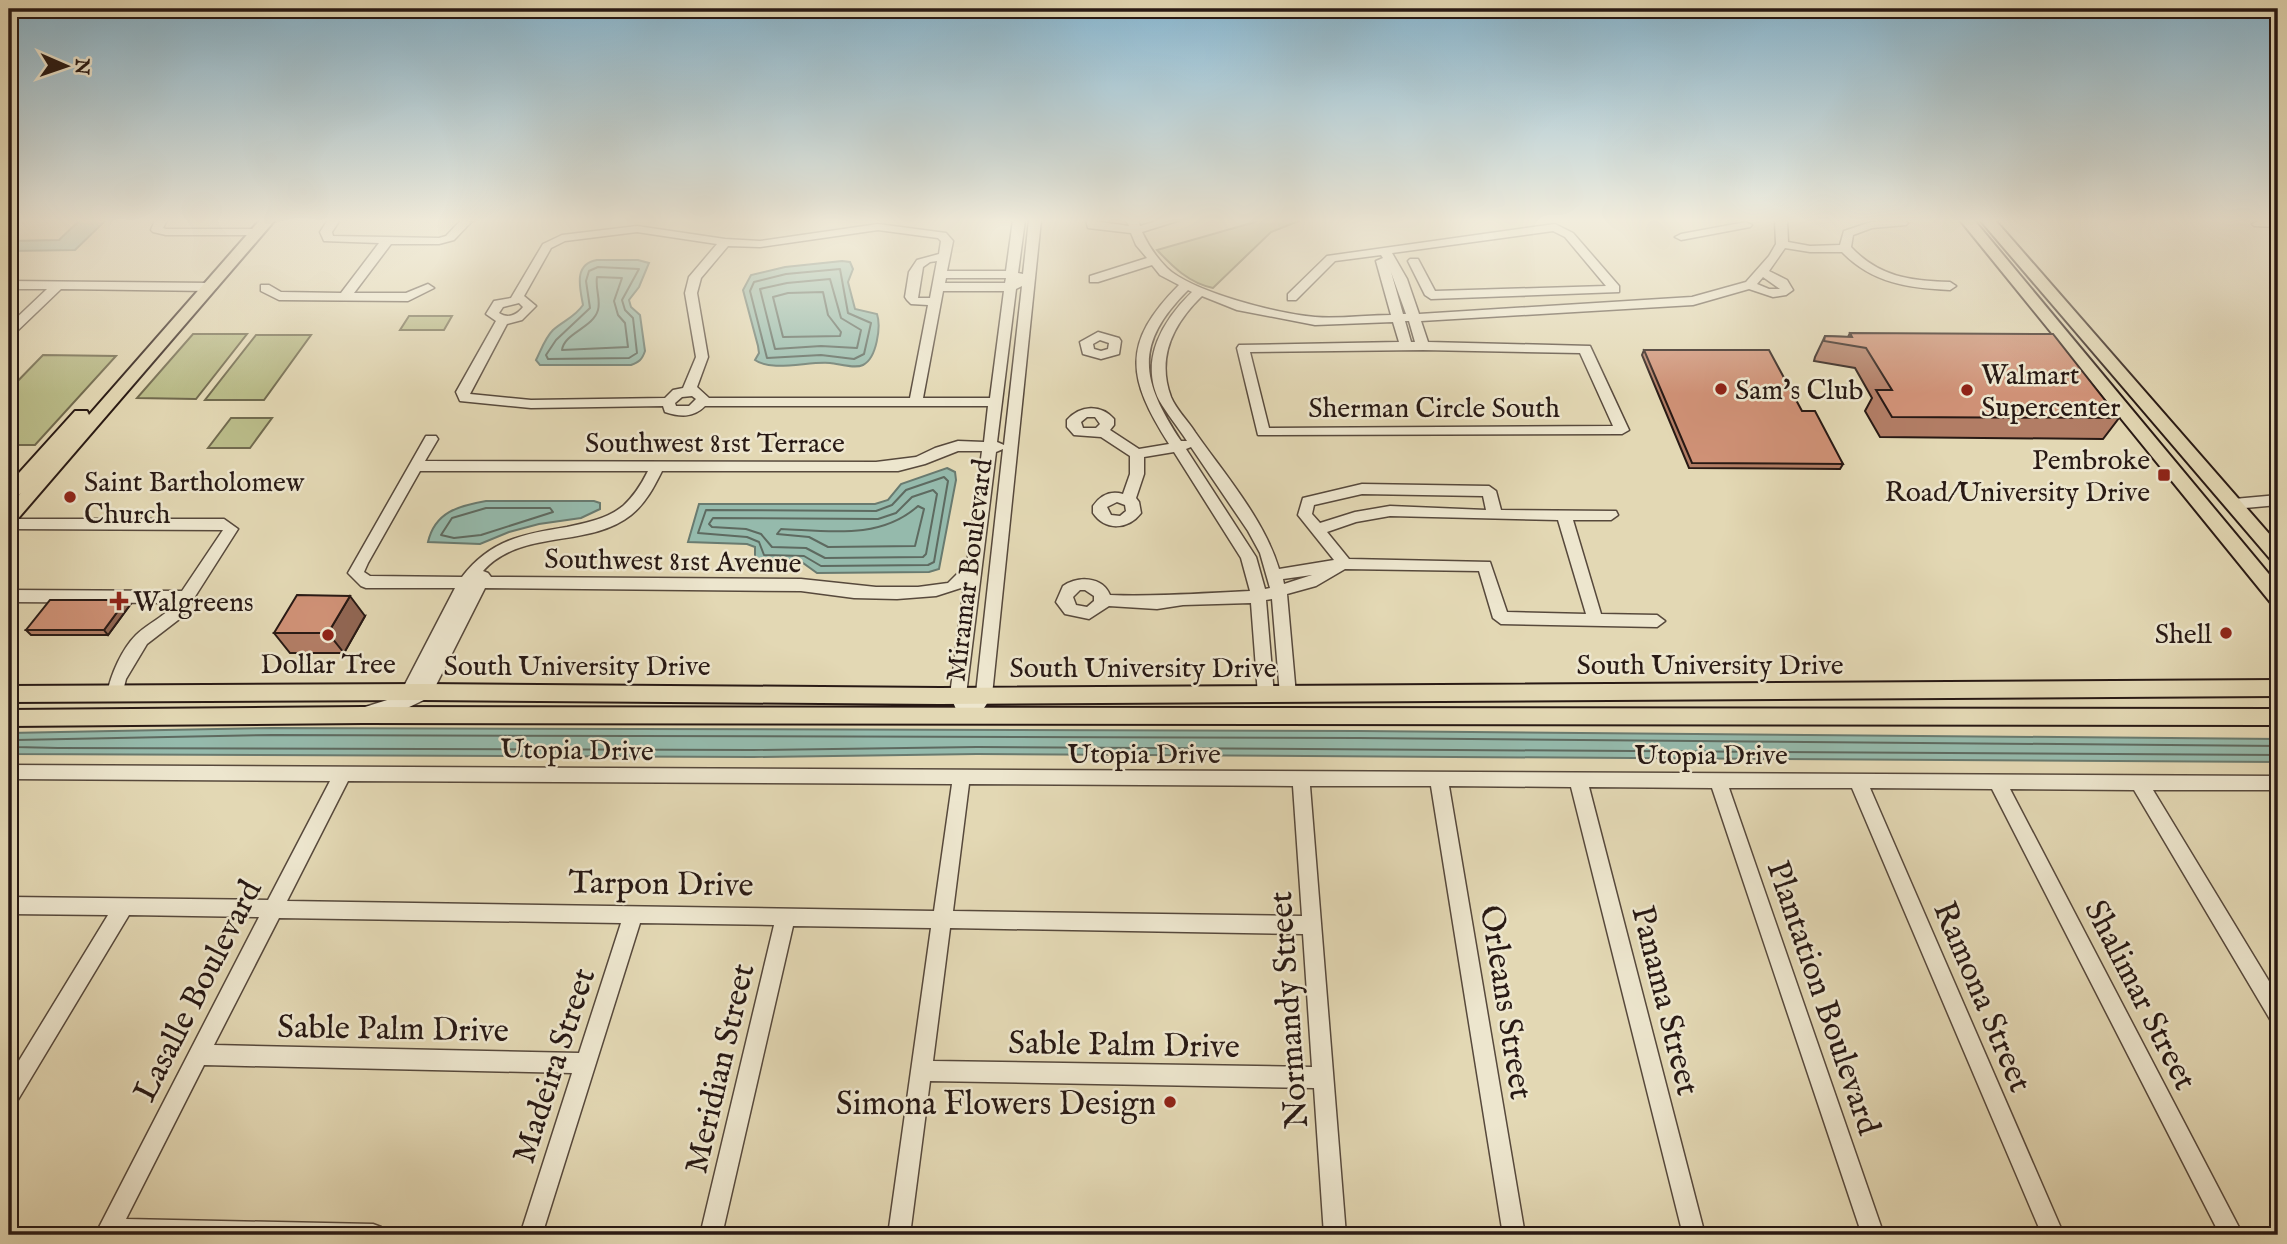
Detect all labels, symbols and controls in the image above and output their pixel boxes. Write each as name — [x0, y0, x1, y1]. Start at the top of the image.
north arrow — [32, 32, 102, 102]
text: N — [69, 57, 93, 76]
place label: Walmart Supercenter — [1981, 359, 2121, 426]
place label: Sam's Club — [1735, 374, 1864, 409]
marker: Sam's Club — [1713, 381, 1729, 397]
marker: Walmart Supercenter — [1959, 382, 1975, 398]
street label: Sherman Circle South — [1308, 392, 1560, 427]
street label: Southwest 81st Terrace — [585, 427, 845, 462]
place label: Pembroke Road/University Drive — [1885, 444, 2150, 511]
street label: Miramar Boulevard — [939, 457, 1002, 684]
place label: Saint Bartholomew Church — [84, 466, 305, 533]
marker: Pembroke Road/University Drive — [2156, 467, 2172, 483]
marker: Saint Bartholomew Church — [62, 489, 78, 505]
street label: Southwest 81st Avenue — [544, 543, 802, 582]
place label: Walgreens — [133, 586, 254, 621]
marker: Walgreens — [111, 593, 127, 609]
place label: Shell — [2155, 618, 2212, 653]
marker: Shell — [2218, 625, 2234, 641]
marker: Dollar Tree — [320, 627, 336, 643]
place label: Dollar Tree — [260, 648, 396, 683]
street label: South University Drive — [1576, 649, 1844, 684]
street label: South University Drive — [443, 650, 711, 685]
street label: South University Drive — [1009, 652, 1277, 687]
street label: Utopia Drive — [500, 733, 654, 770]
street label: Utopia Drive — [1067, 738, 1221, 773]
street label: Utopia Drive — [1634, 739, 1788, 774]
street label: Plantation Boulevard — [1756, 855, 1889, 1141]
street label: Tarpon Drive — [568, 862, 754, 908]
street label: Lasalle Boulevard — [125, 873, 273, 1109]
street label: Normandy Street — [1261, 890, 1319, 1130]
street label: Shalimar Street — [2073, 893, 2205, 1097]
street label: Ramona Street — [1922, 895, 2040, 1099]
street label: Orleans Street — [1469, 902, 1541, 1103]
street label: Panama Street — [1620, 902, 1708, 1100]
street label: Meridian Street — [676, 960, 765, 1178]
street label: Madeira Street — [504, 963, 606, 1169]
street label: Sable Palm Drive — [277, 1007, 509, 1053]
street label: Sable Palm Drive — [1008, 1023, 1240, 1069]
place label: Simona Flowers Design — [836, 1084, 1156, 1126]
marker: Simona Flowers Design — [1162, 1094, 1178, 1110]

